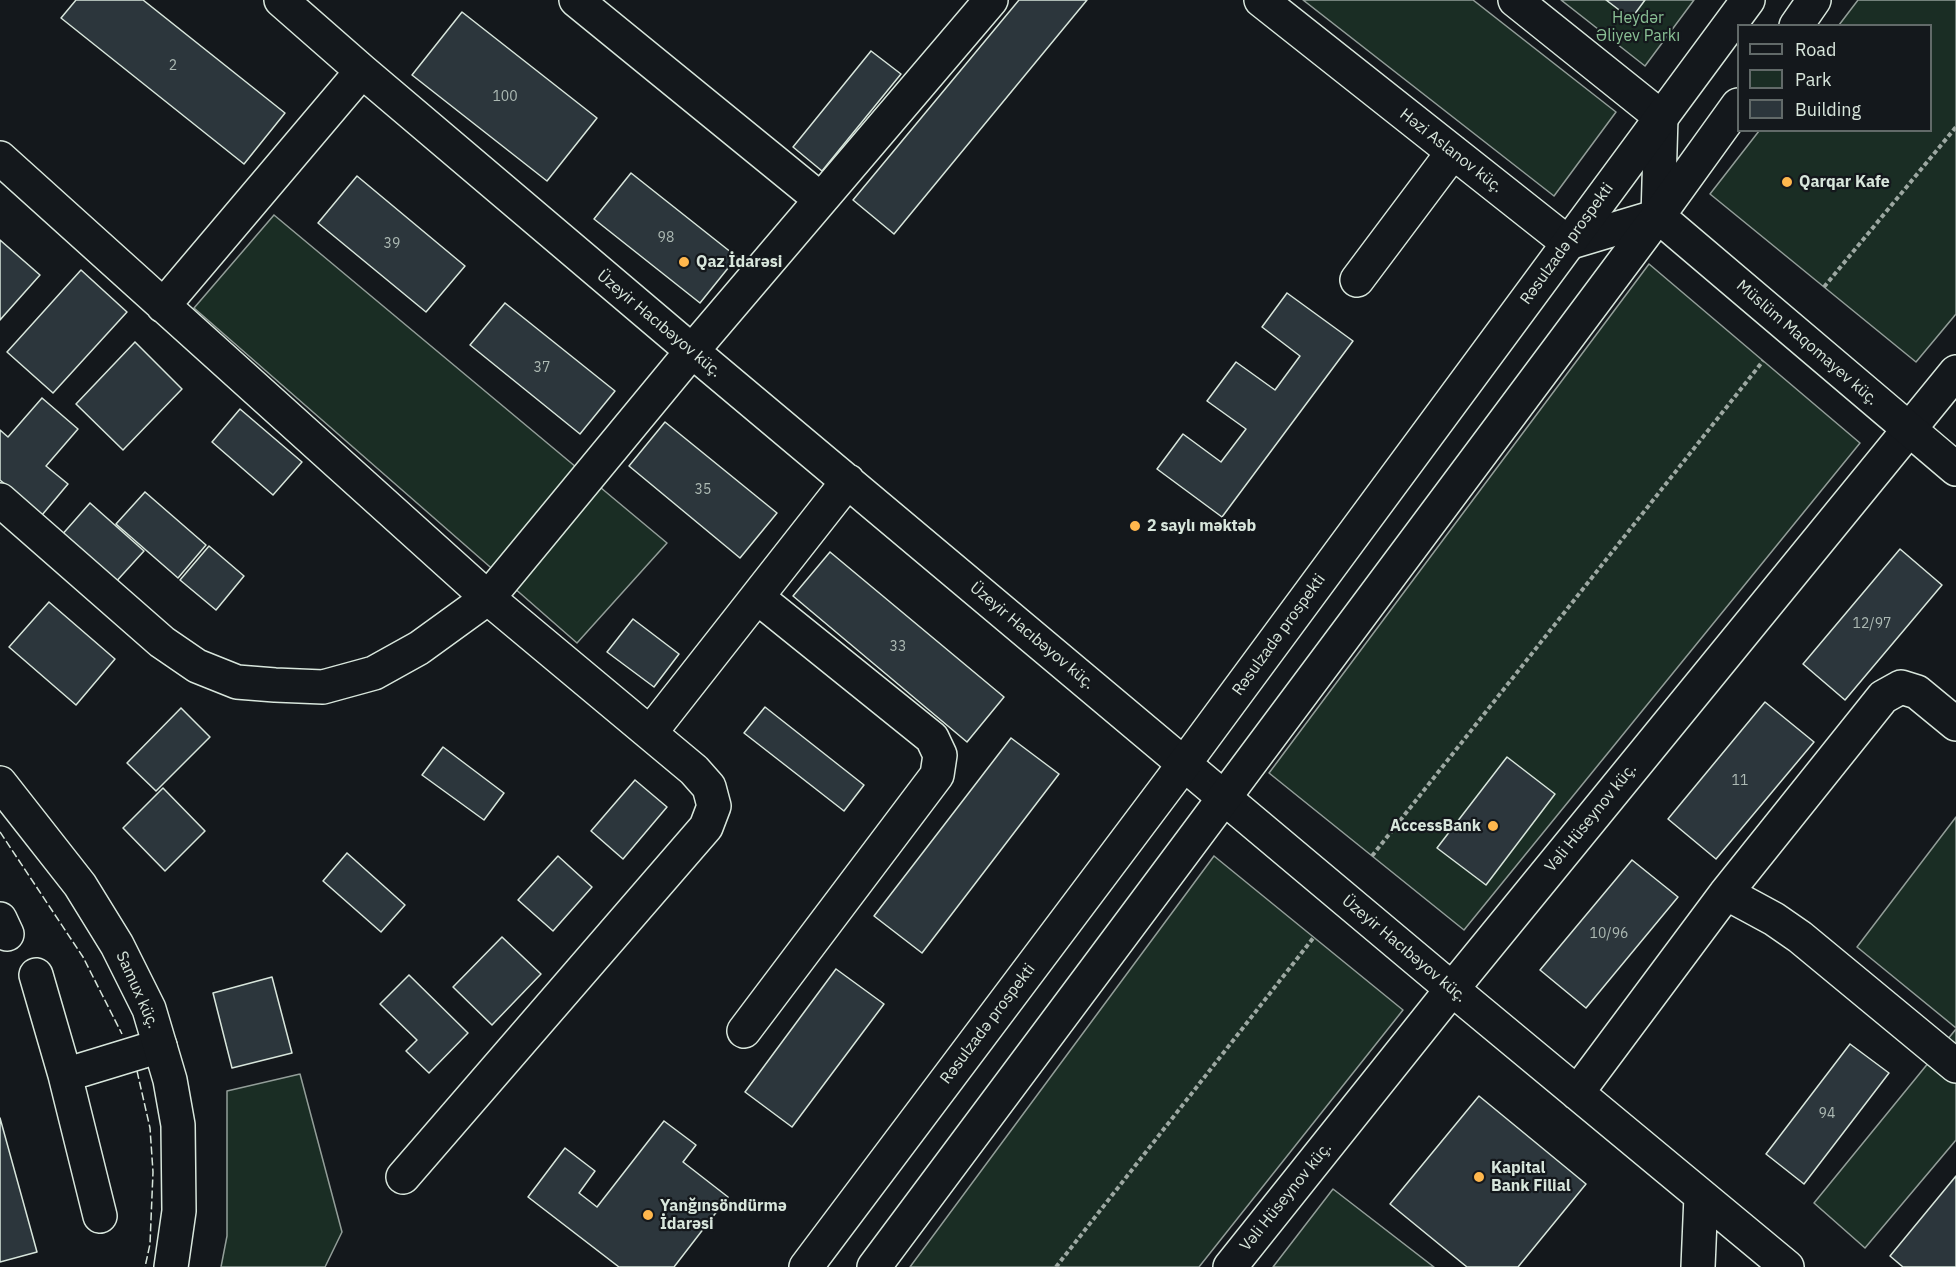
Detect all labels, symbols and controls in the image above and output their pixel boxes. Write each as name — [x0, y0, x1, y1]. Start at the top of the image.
park label: Heydər Əliyev Parkı — [1596, 8, 1680, 46]
legend — [1737, 24, 1932, 132]
text: Road — [1795, 38, 1836, 61]
house number: 2 — [169, 58, 177, 74]
text: Park — [1795, 68, 1831, 91]
house number: 100 — [492, 89, 518, 105]
text: Building — [1795, 98, 1861, 121]
street label: Həzi Aslanov küç. — [1396, 105, 1506, 197]
place label: Qarqar Kafe — [1799, 172, 1890, 192]
marker: Qarqar Kafe — [1780, 175, 1794, 189]
street label: Rəsulzadə prospekti — [1516, 179, 1618, 309]
house number: 98 — [658, 230, 674, 246]
house number: 39 — [384, 236, 400, 252]
place label: Qaz İdarəsi — [696, 252, 782, 272]
marker: Qaz İdarəsi — [677, 255, 691, 269]
street label: Üzeyir Hacıbəyov küç. — [593, 266, 725, 382]
street label: Müslüm Maqomayev küç. — [1732, 276, 1882, 410]
house number: 37 — [534, 360, 550, 376]
house number: 35 — [695, 482, 711, 498]
place label: 2 saylı məktəb — [1147, 516, 1256, 536]
marker: 2 saylı məktəb — [1128, 519, 1142, 533]
street label: Rəsulzadə prospekti — [1228, 570, 1330, 700]
street label: Üzeyir Hacıbəyov küç. — [966, 578, 1098, 694]
house number: 12/97 — [1853, 616, 1891, 632]
house number: 33 — [890, 639, 906, 655]
street label: Vəli Hüseynov küç. — [1541, 760, 1641, 876]
house number: 11 — [1732, 773, 1748, 789]
place label: AccessBank — [1390, 816, 1481, 836]
marker: AccessBank — [1486, 819, 1500, 833]
street label: Üzeyir Hacıbəyov küç. — [1338, 891, 1470, 1007]
house number: 10/96 — [1590, 926, 1628, 942]
street label: Samux küç. — [111, 948, 163, 1032]
street label: Rəsulzadə prospekti — [937, 960, 1039, 1088]
house number: 94 — [1819, 1106, 1835, 1122]
street label: Vəli Hüseynov küç. — [1236, 1139, 1336, 1255]
place label: Kapital Bank Filial — [1491, 1158, 1571, 1196]
marker: Kapital Bank Filial — [1472, 1170, 1486, 1184]
place label: Yanğınsöndürmə İdarəsi — [660, 1196, 787, 1234]
marker: Yanğınsöndürmə İdarəsi — [641, 1208, 655, 1222]

